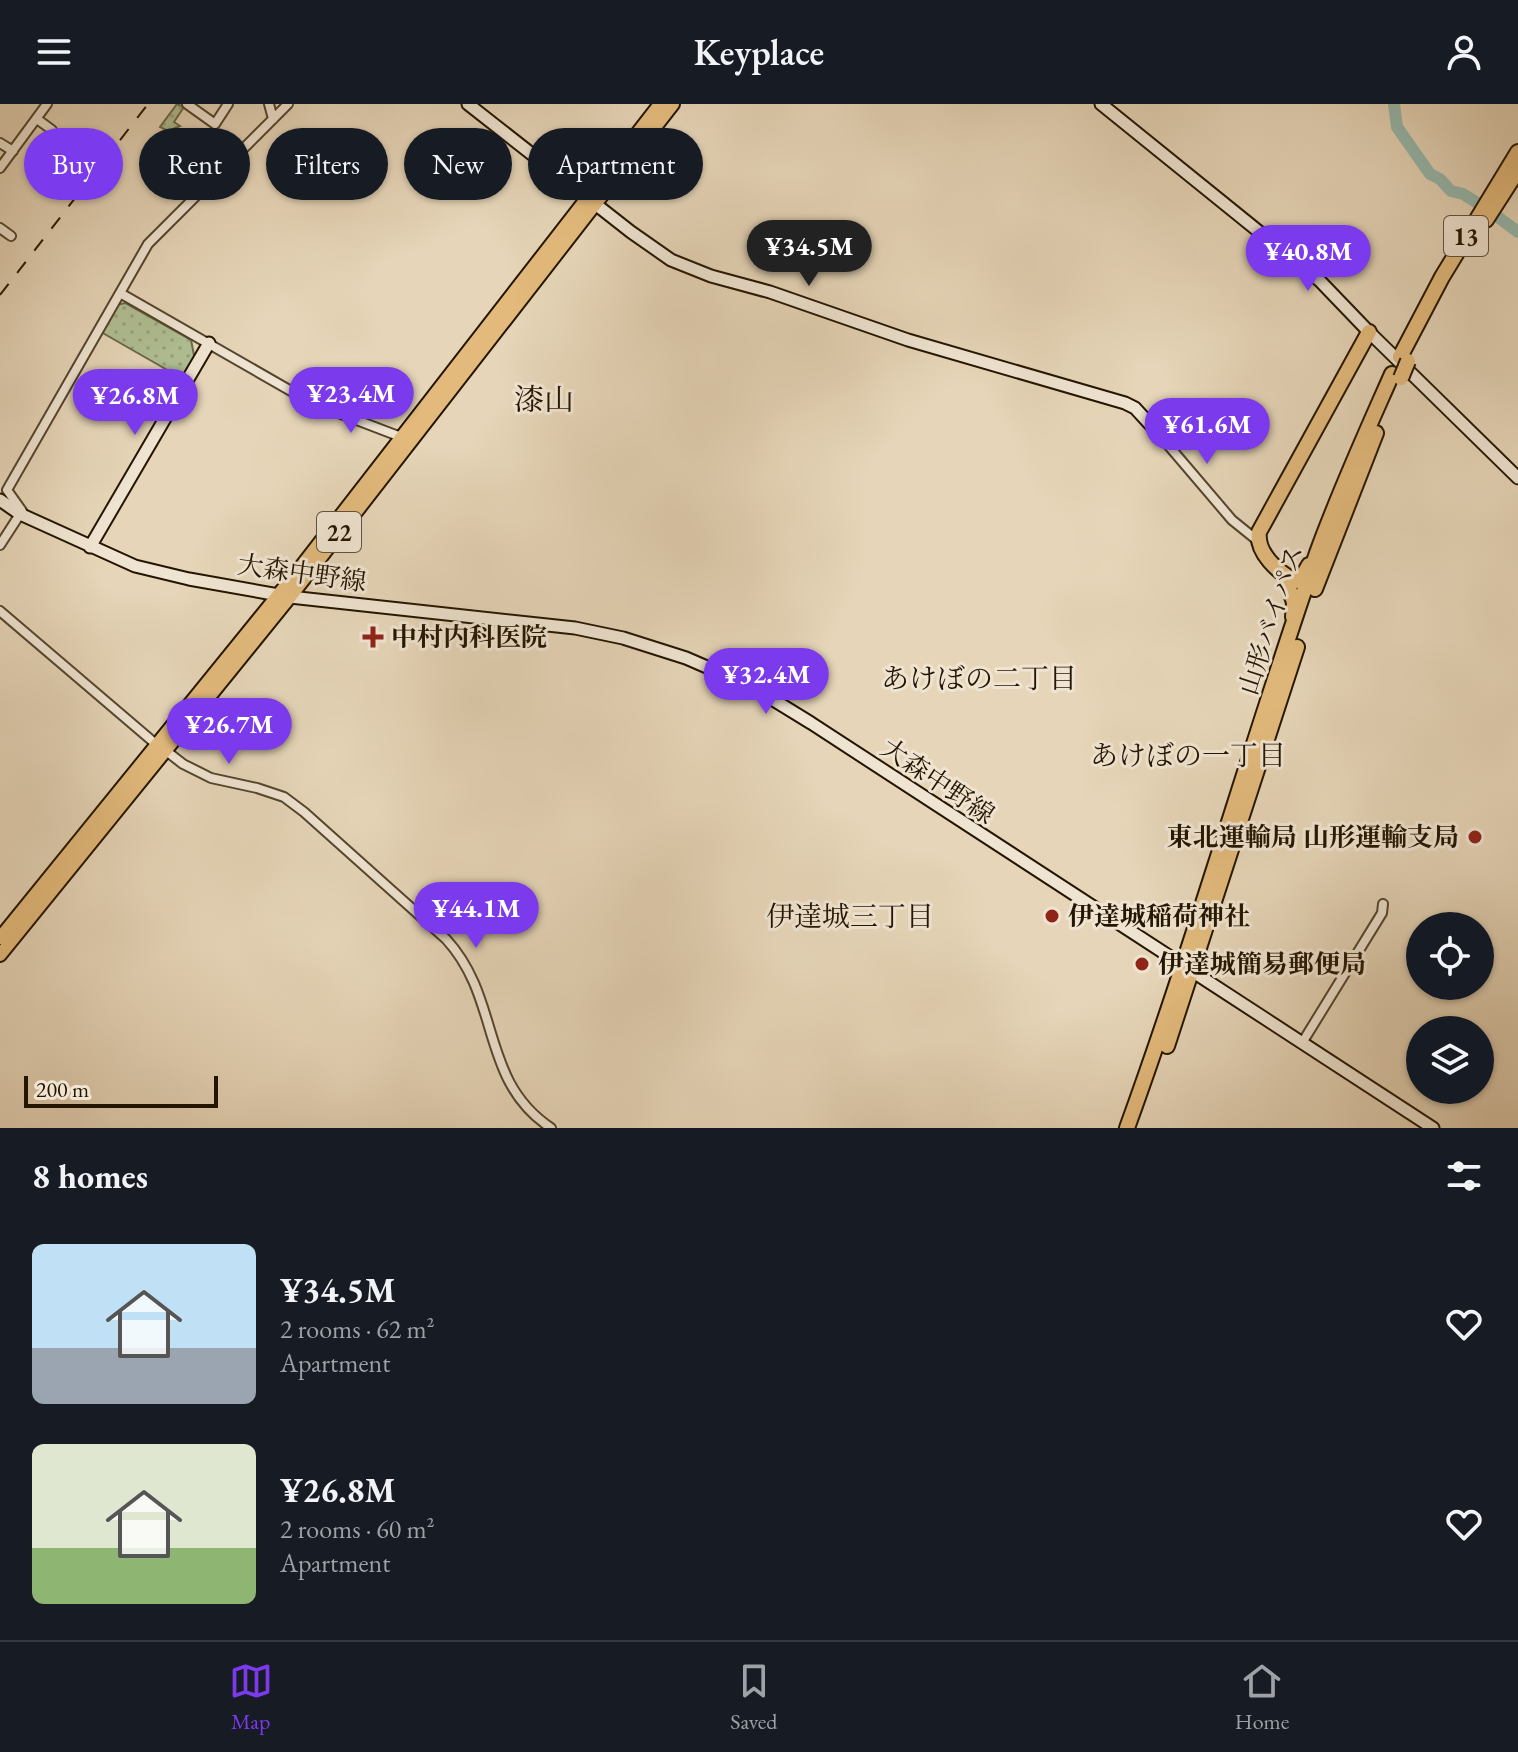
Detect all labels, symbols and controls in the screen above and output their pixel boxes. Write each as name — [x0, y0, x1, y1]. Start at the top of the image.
text: Keyplace — [694, 29, 824, 76]
icon: menu — [32, 30, 76, 74]
icon: person — [1442, 30, 1486, 74]
chip: Buy — [24, 128, 123, 200]
chip: Rent — [139, 128, 250, 200]
chip: Filters — [266, 128, 388, 200]
chip: New — [404, 128, 512, 200]
chip: Apartment — [528, 128, 703, 200]
road number: 13 — [1444, 216, 1488, 256]
pin: ¥34.5M — [744, 220, 874, 288]
pin: ¥40.8M — [1243, 225, 1373, 293]
text: ¥34.5M — [765, 229, 853, 263]
text: ¥40.8M — [1264, 234, 1352, 268]
pin: ¥23.4M — [286, 367, 416, 435]
pin: ¥26.8M — [70, 369, 200, 437]
text: ¥23.4M — [307, 376, 395, 410]
text: ¥26.8M — [91, 378, 179, 412]
district label: 漆山 — [514, 380, 574, 419]
pin: ¥61.6M — [1142, 398, 1272, 466]
text: ¥61.6M — [1163, 407, 1251, 441]
road number: 22 — [317, 512, 361, 552]
street label: 山形バイパス — [1231, 541, 1311, 699]
street label: 大森中野線 — [235, 547, 369, 599]
place label: 中村内科医院 — [391, 620, 547, 654]
marker: 中村内科医院 — [362, 626, 384, 648]
pin: ¥32.4M — [701, 648, 831, 716]
text: ¥32.4M — [722, 657, 810, 691]
district label: あけぼの二丁目 — [881, 660, 1077, 696]
pin: ¥26.7M — [164, 698, 294, 766]
text: ¥26.7M — [185, 707, 273, 741]
street label: 大森中野線 — [875, 731, 1001, 831]
district label: あけぼの一丁目 — [1090, 737, 1286, 773]
place label: 東北運輸局 山形運輸支局 — [1167, 820, 1459, 854]
marker: 東北運輸局 山形運輸支局 — [1466, 828, 1484, 846]
pin: ¥44.1M — [411, 882, 541, 950]
text: ¥44.1M — [432, 891, 520, 925]
district label: 伊達城三丁目 — [766, 898, 934, 934]
place label: 伊達城稲荷神社 — [1068, 899, 1250, 933]
marker: 伊達城稲荷神社 — [1043, 907, 1061, 925]
map controls — [1406, 912, 1494, 1104]
button: locate — [1406, 912, 1494, 1000]
place label: 伊達城簡易郵便局 — [1158, 947, 1366, 981]
marker: 伊達城簡易郵便局 — [1133, 955, 1151, 973]
button: layers — [1406, 1016, 1494, 1104]
scale bar — [24, 1072, 218, 1108]
text: 200 m — [36, 1075, 89, 1104]
text: 8 homes — [32, 1154, 148, 1198]
icon: filters — [1442, 1154, 1486, 1198]
text: ¥34.5M — [280, 1268, 396, 1312]
icon: home — [96, 1276, 192, 1372]
icon: heart — [1442, 1302, 1486, 1346]
text: 2 rooms · 62 m² — [280, 1312, 435, 1346]
text: Apartment — [280, 1346, 390, 1380]
text: ¥26.8M — [280, 1468, 396, 1512]
icon: home — [96, 1476, 192, 1572]
icon: heart — [1442, 1502, 1486, 1546]
text: 2 rooms · 60 m² — [280, 1512, 435, 1546]
text: Apartment — [280, 1546, 390, 1580]
tab: Map — [229, 1659, 273, 1736]
tab: Saved — [730, 1659, 777, 1736]
tab: Home — [1235, 1659, 1289, 1736]

